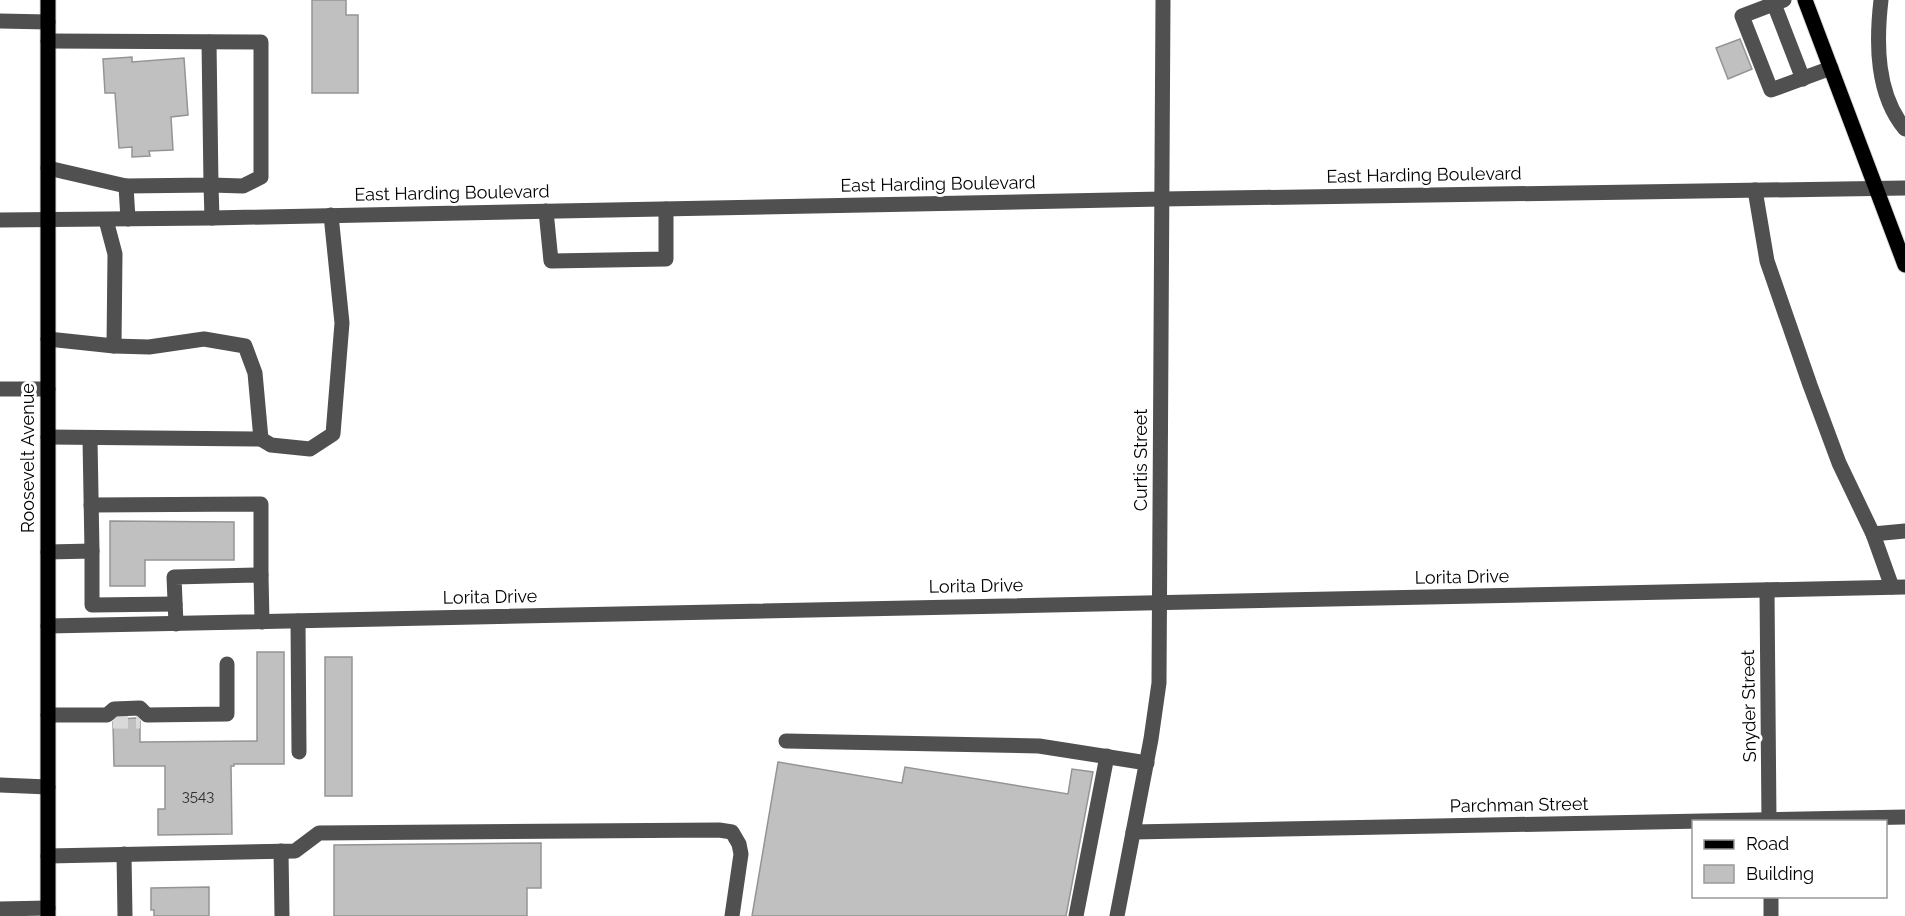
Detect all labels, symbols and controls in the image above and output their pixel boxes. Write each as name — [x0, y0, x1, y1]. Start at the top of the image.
street label: East Harding Boulevard — [1326, 162, 1522, 187]
street label: East Harding Boulevard — [840, 171, 1036, 196]
street label: East Harding Boulevard — [354, 180, 550, 205]
street label: Roosevelt Avenue — [17, 383, 38, 533]
street label: Curtis Street — [1130, 409, 1151, 511]
street label: Lorita Drive — [1415, 565, 1510, 588]
street label: Lorita Drive — [929, 574, 1024, 597]
street label: Lorita Drive — [443, 585, 538, 608]
street label: Snyder Street — [1737, 649, 1760, 763]
house number: 3543 — [182, 787, 214, 805]
street label: Parchman Street — [1449, 793, 1588, 816]
legend — [1692, 820, 1887, 898]
text: Road — [1746, 833, 1789, 854]
text: Building — [1746, 863, 1814, 884]

